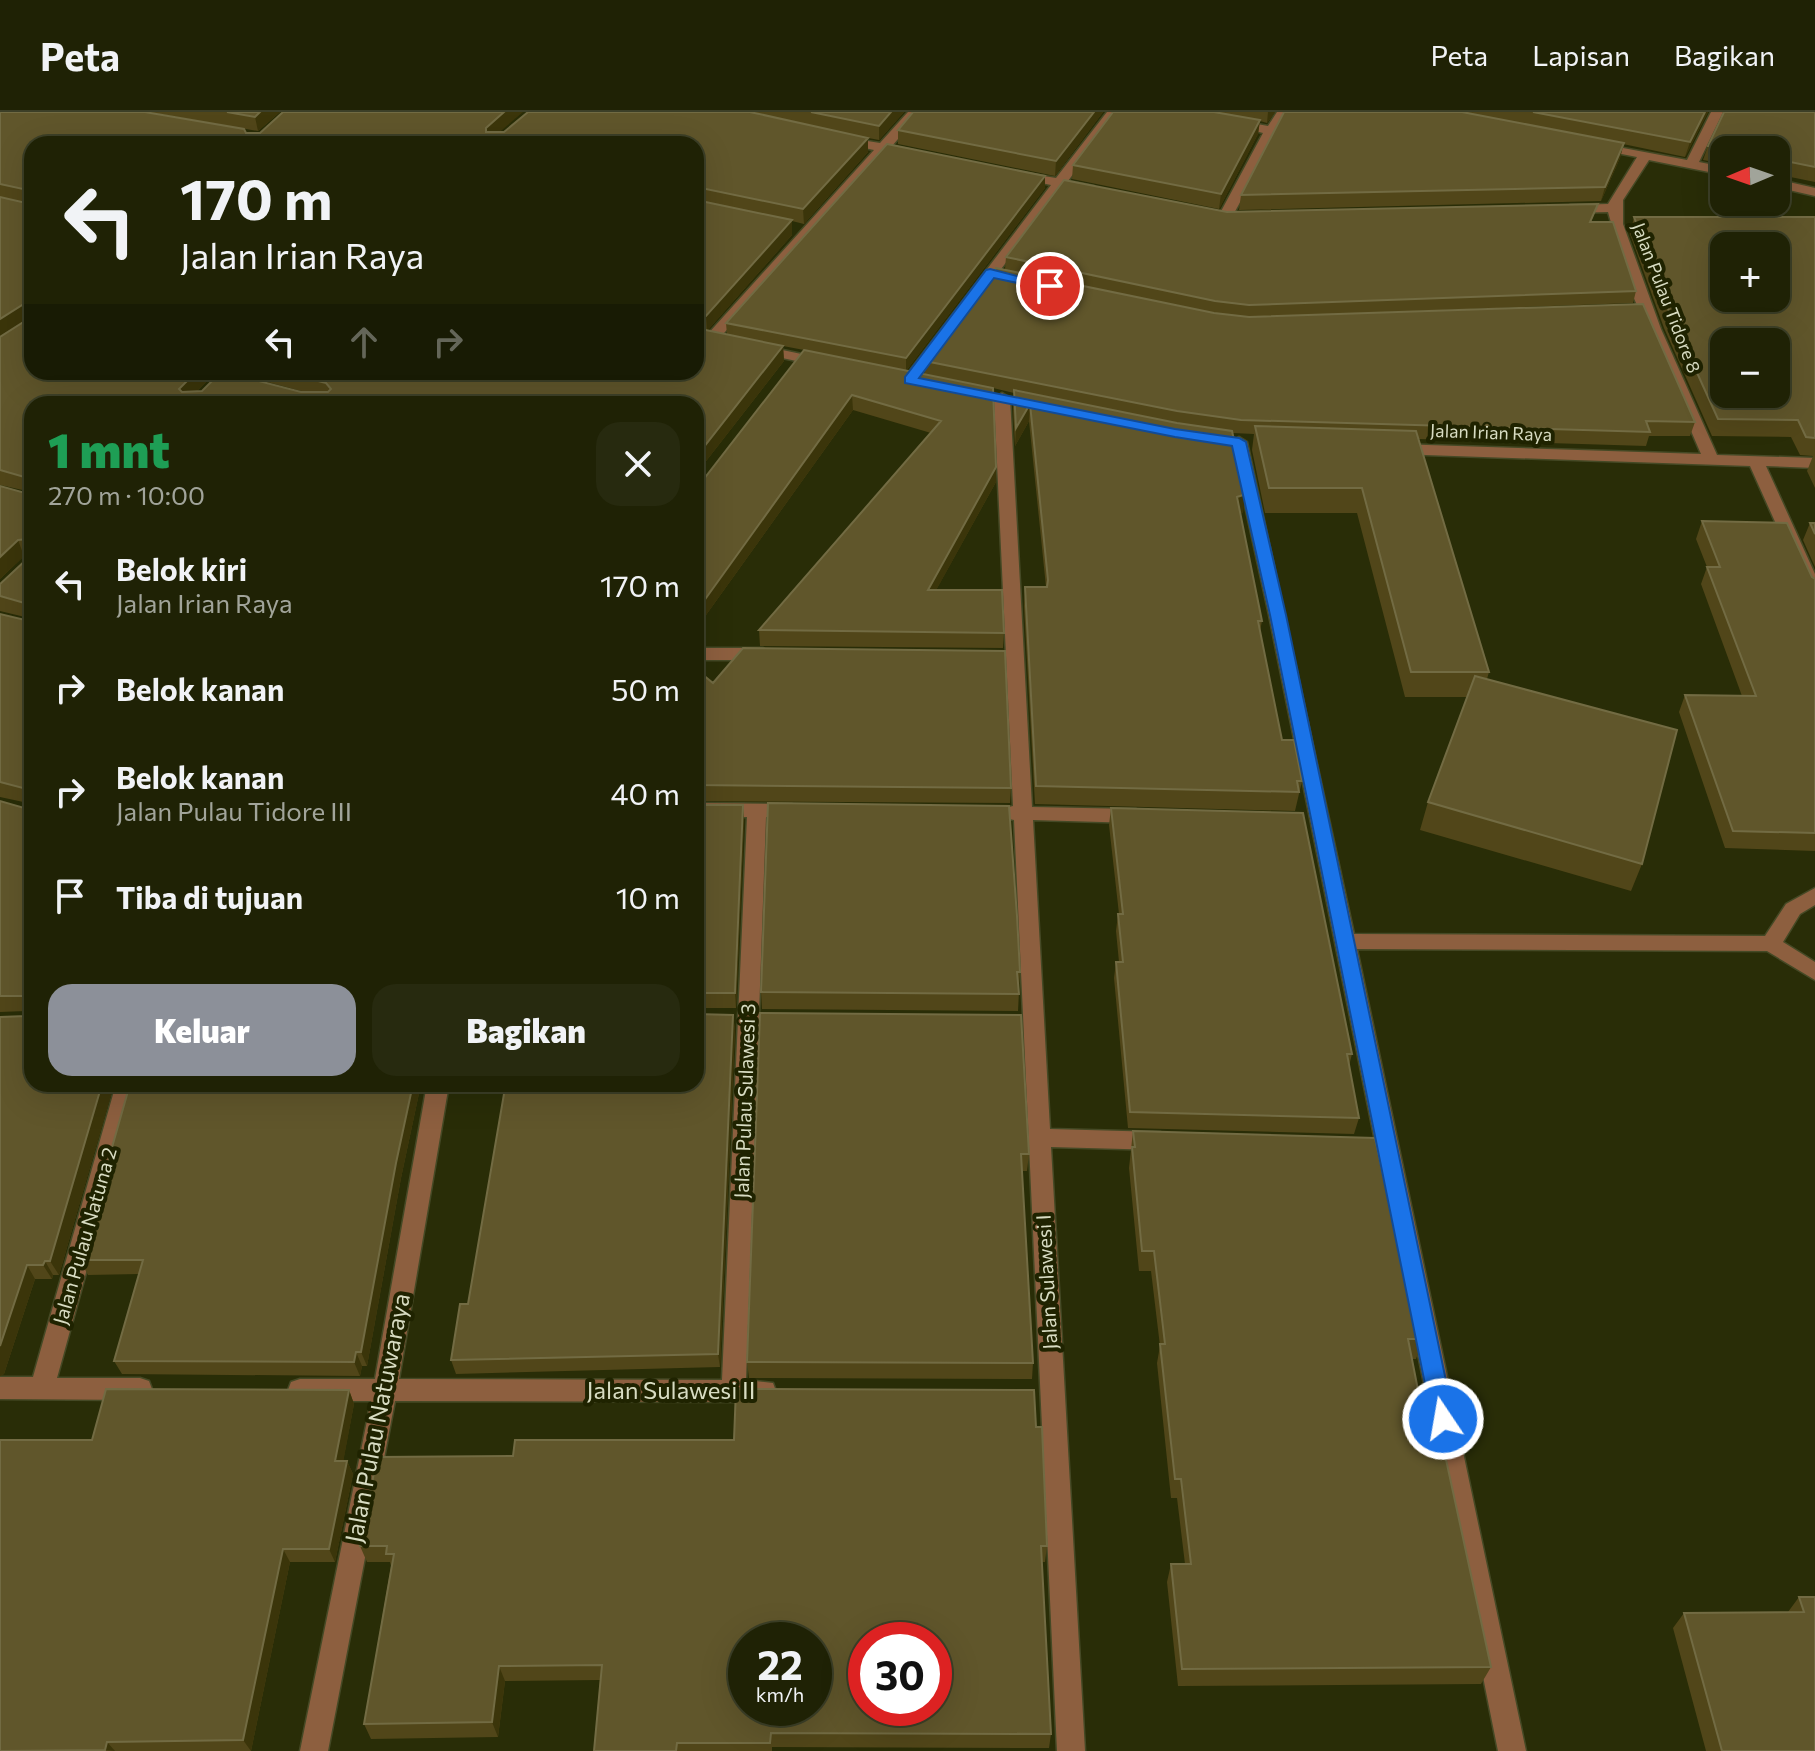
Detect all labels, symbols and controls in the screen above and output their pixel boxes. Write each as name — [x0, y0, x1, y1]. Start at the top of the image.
text: Peta — [40, 32, 120, 79]
text: Peta — [1430, 38, 1488, 72]
text: Lapisan — [1532, 38, 1630, 72]
text: Bagikan — [1674, 38, 1775, 72]
north arrow — [1710, 136, 1790, 216]
map controls — [1710, 136, 1790, 408]
text: 170 m — [180, 163, 333, 232]
icon: left — [48, 168, 152, 272]
street label: Jalan Pulau Tidore 8 — [1628, 219, 1706, 376]
text: Jalan Irian Raya — [180, 232, 424, 276]
button: + — [1710, 232, 1790, 312]
pin — [1016, 252, 1084, 320]
icon: arrive — [1028, 264, 1072, 308]
icon: left — [258, 320, 302, 364]
icon: ahead — [342, 320, 386, 364]
icon: right — [426, 320, 470, 364]
button: − — [1710, 328, 1790, 408]
text: 1 mnt — [48, 419, 170, 478]
street label: Jalan Irian Raya — [1430, 419, 1552, 445]
button: close — [596, 422, 680, 506]
text: 270 m · 10:00 — [48, 479, 205, 510]
text: Belok kiri — [116, 550, 247, 587]
icon: left — [48, 562, 92, 606]
text: 170 m — [600, 566, 680, 603]
text: Jalan Irian Raya — [116, 587, 293, 618]
icon: right — [48, 666, 92, 710]
text: Belok kanan — [116, 670, 284, 707]
text: 50 m — [611, 670, 680, 707]
text: Belok kanan — [116, 758, 284, 795]
icon: right — [48, 770, 92, 814]
text: 40 m — [611, 774, 680, 811]
text: Jalan Pulau Tidore III — [116, 795, 352, 826]
icon: arrive — [48, 874, 92, 918]
text: Tiba di tujuan — [116, 878, 303, 915]
text: 10 m — [616, 878, 680, 915]
button: Keluar — [48, 984, 356, 1076]
button: Bagikan — [372, 984, 680, 1076]
street label: Jalan Pulau Sulawesi 3 — [729, 1003, 759, 1199]
street label: Jalan Pulau Natuna 2 — [47, 1144, 121, 1327]
street label: Jalan Sulawesi I — [1030, 1214, 1062, 1350]
street label: Jalan Pulau Natuwaraya — [338, 1291, 415, 1545]
street label: Jalan Sulawesi II — [587, 1375, 755, 1404]
position arrow — [1401, 1377, 1485, 1461]
speed limit sign: 30 — [848, 1622, 952, 1726]
text: 22 — [757, 1639, 803, 1688]
text: km/h — [756, 1682, 804, 1706]

